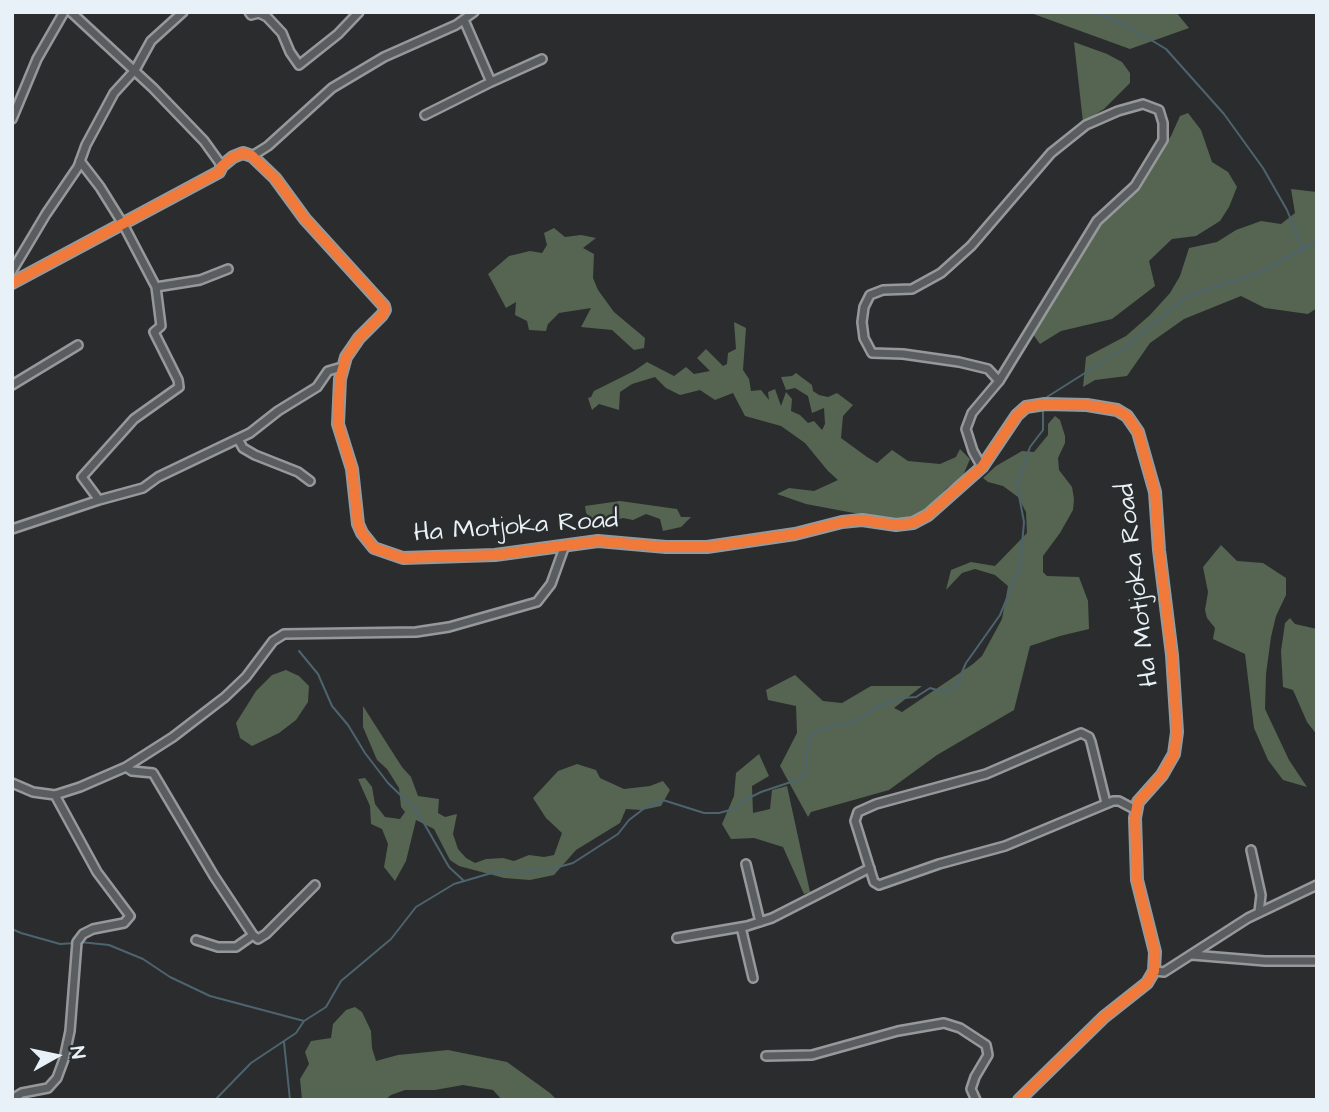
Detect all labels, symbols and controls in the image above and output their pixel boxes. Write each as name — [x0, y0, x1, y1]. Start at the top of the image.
street label: Ha Motjoka Road — [1111, 482, 1167, 688]
street label: Ha Motjoka Road — [413, 505, 619, 551]
north arrow — [21, 1021, 91, 1091]
text: N — [63, 1045, 92, 1061]

